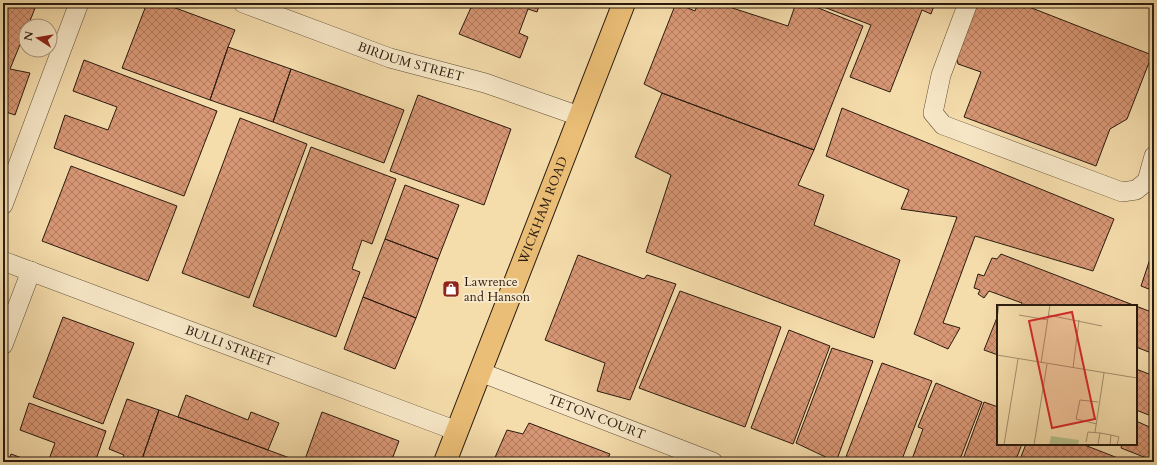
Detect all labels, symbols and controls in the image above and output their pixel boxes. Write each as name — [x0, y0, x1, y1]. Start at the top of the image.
north arrow — [18, 18, 58, 58]
text: N — [20, 29, 37, 42]
street label: BIRDUM STREET — [355, 38, 466, 86]
street label: WICKHAM ROAD — [514, 154, 572, 268]
place label: Lawrence and Hanson — [464, 273, 531, 306]
shop icon: Lawrence and Hanson — [441, 279, 461, 299]
inset map — [997, 305, 1137, 445]
street label: BULLI STREET — [183, 321, 277, 371]
street label: TETON COURT — [545, 390, 648, 444]

